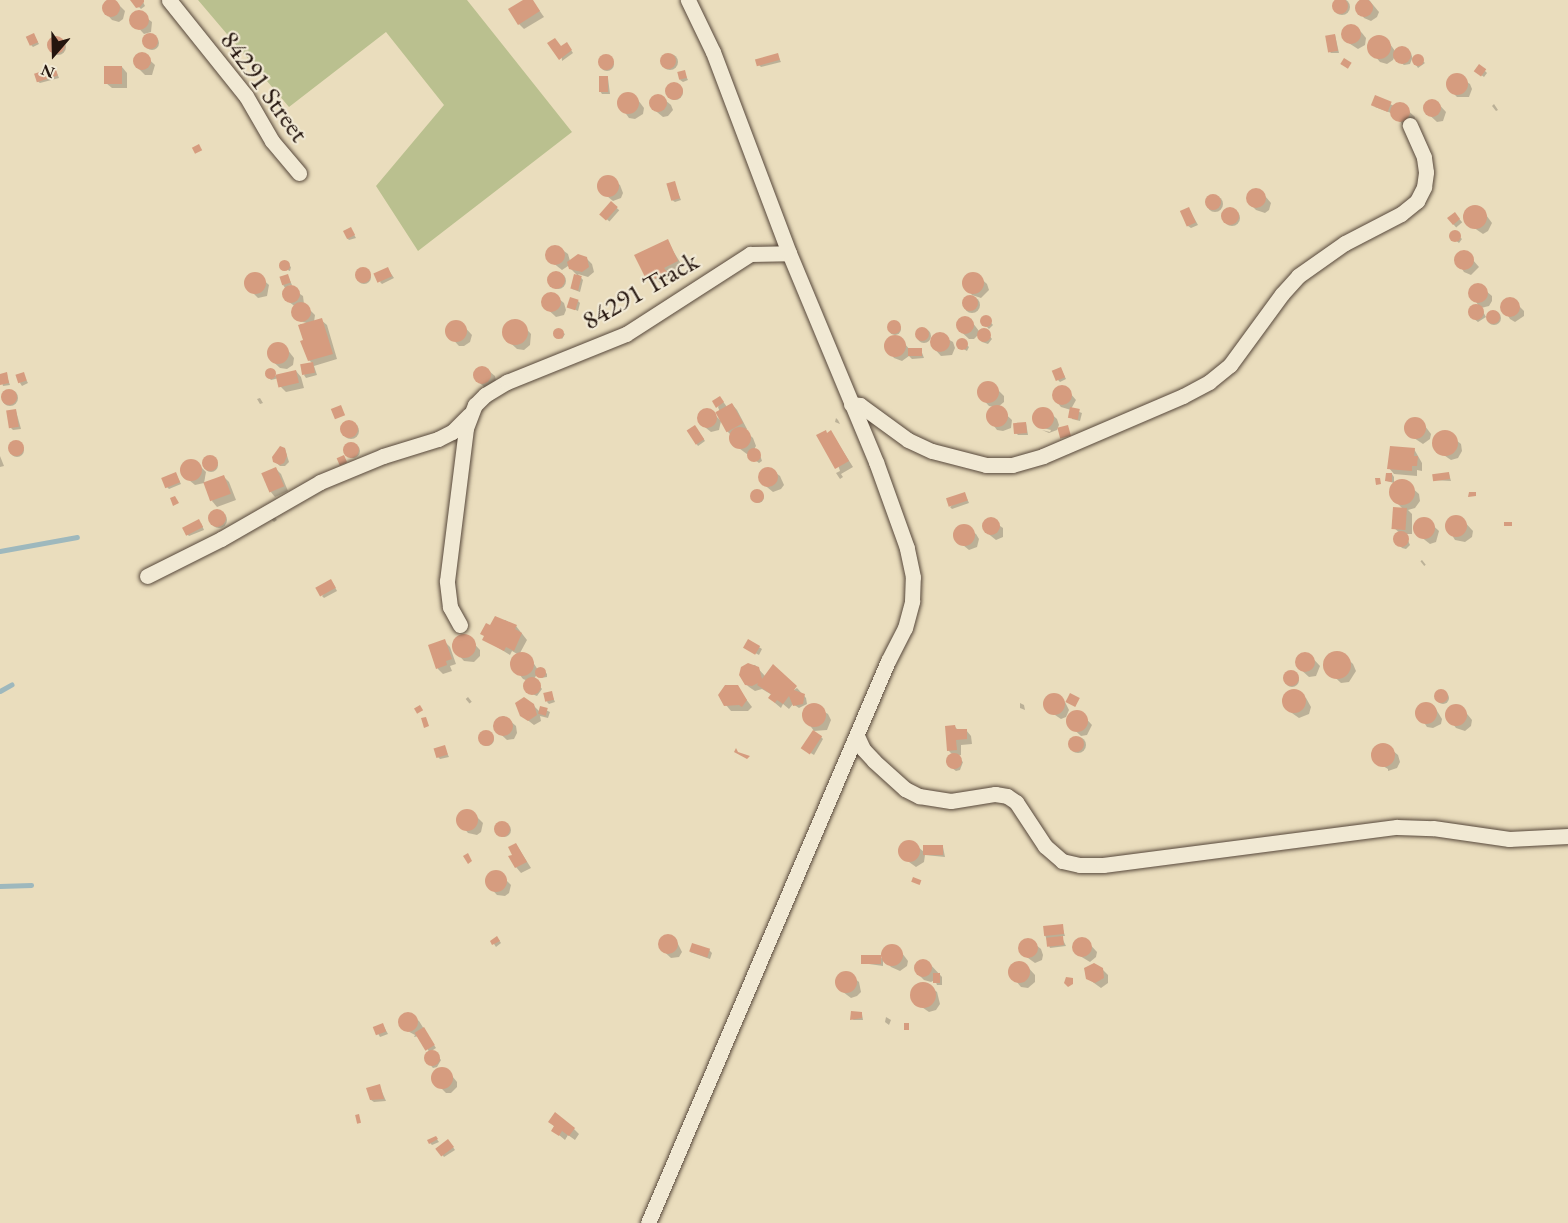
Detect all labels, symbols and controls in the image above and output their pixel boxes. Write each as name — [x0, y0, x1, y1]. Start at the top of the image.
north arrow — [24, 24, 84, 84]
street label: 84291 Street — [214, 24, 316, 148]
text: N — [38, 59, 57, 83]
street label: 84291 Track — [576, 244, 704, 336]

